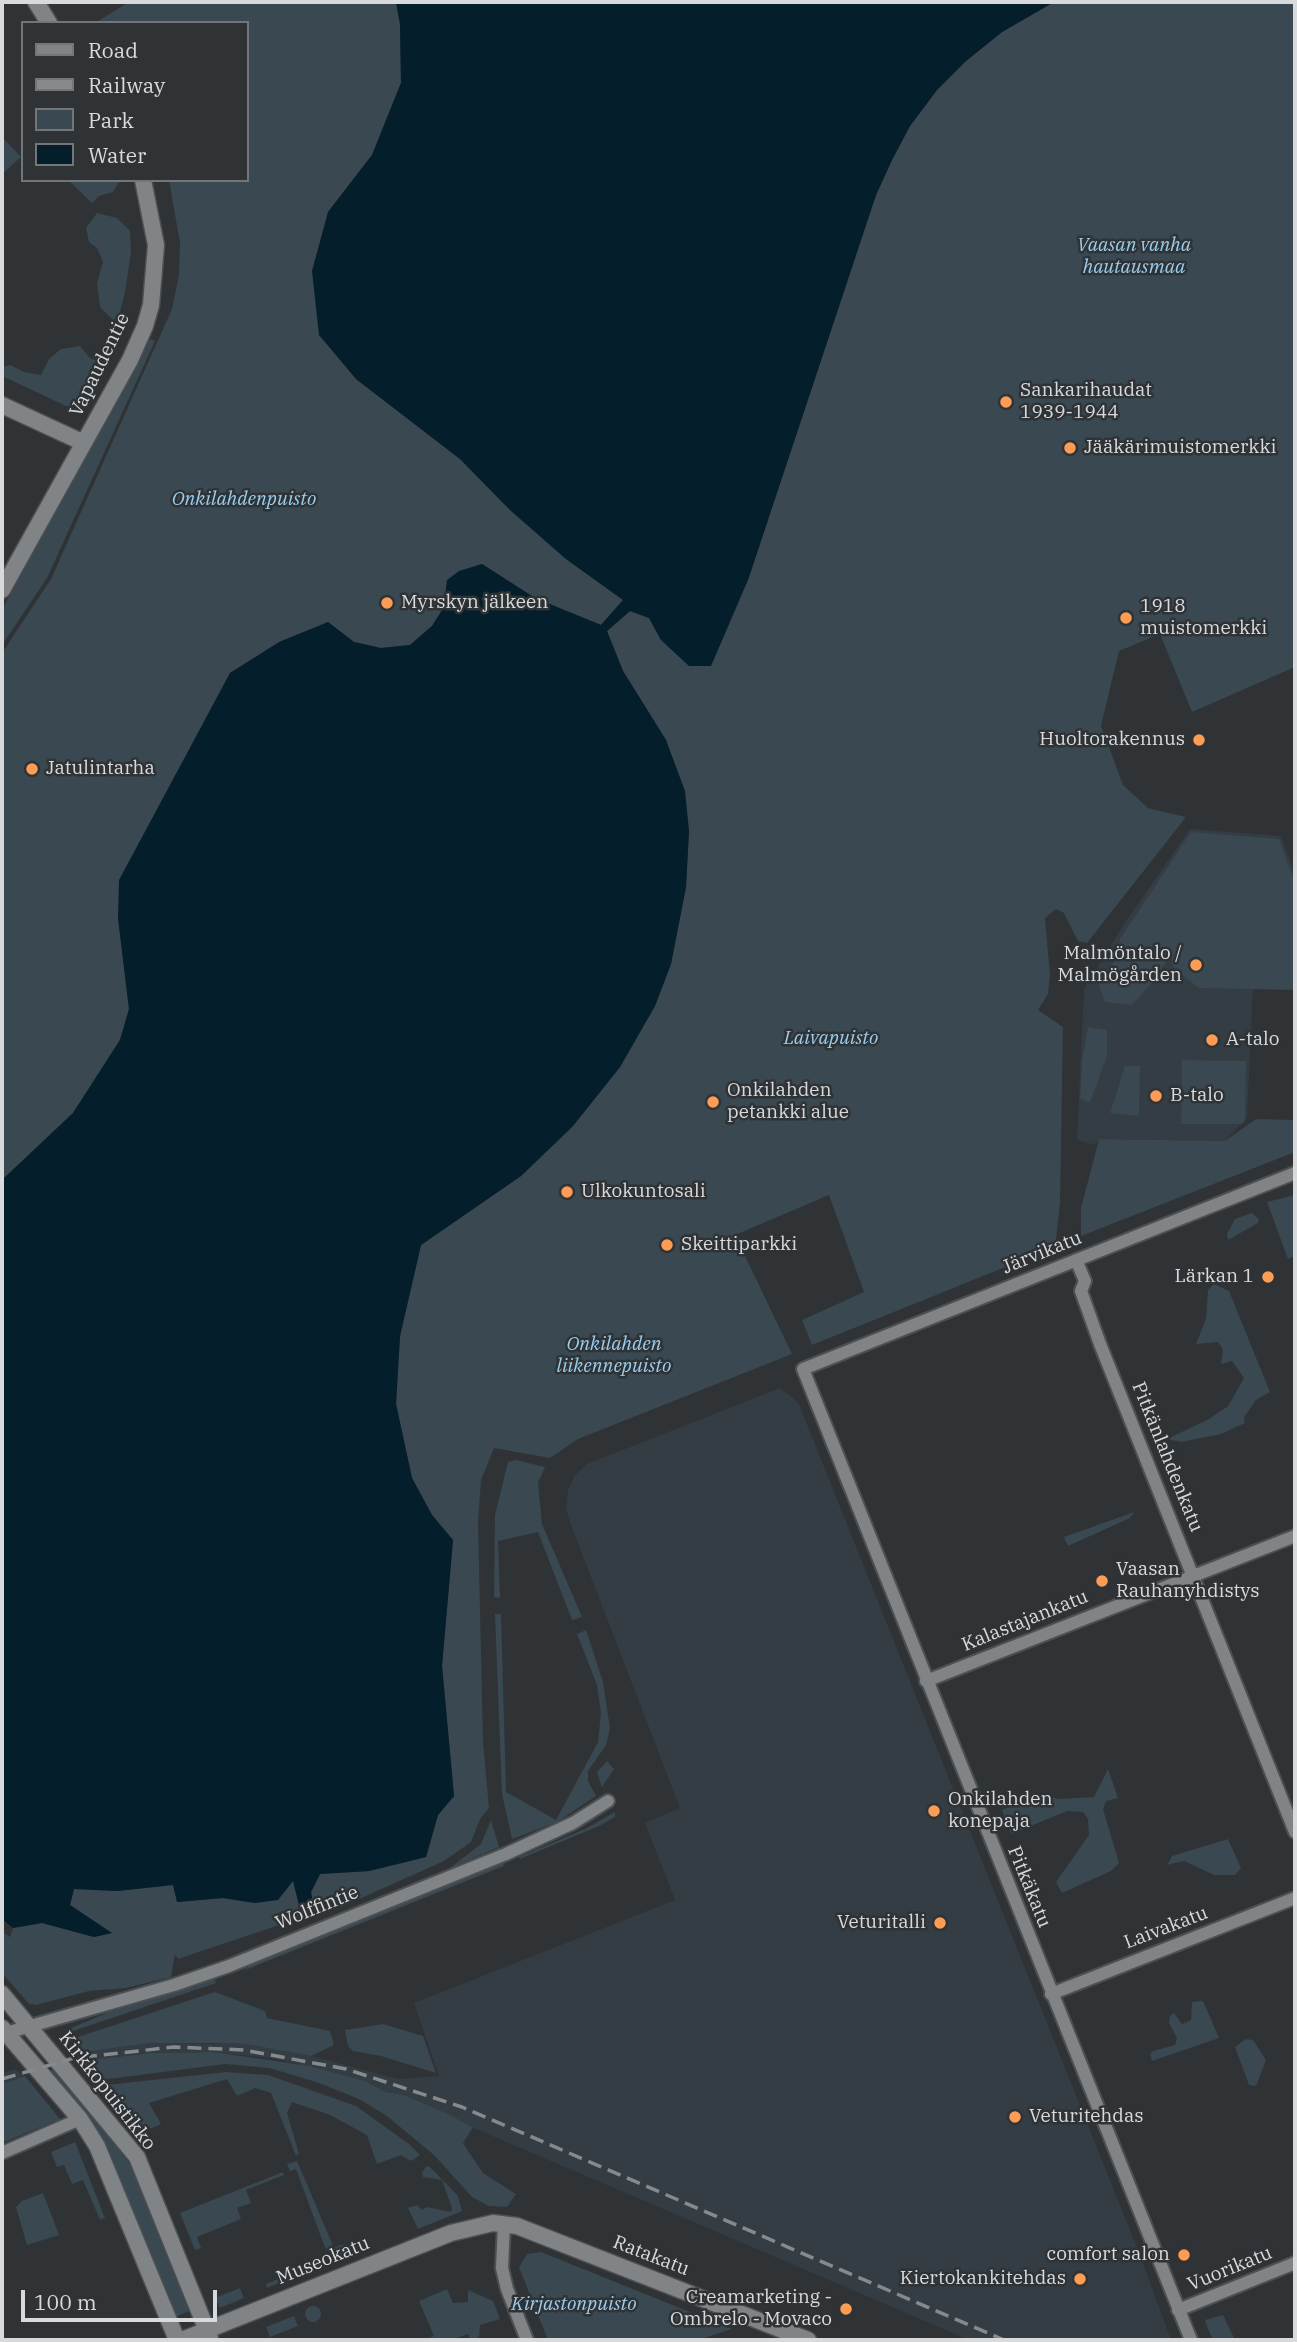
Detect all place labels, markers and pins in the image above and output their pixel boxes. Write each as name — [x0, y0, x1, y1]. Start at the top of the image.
place label: Sankarihaudat 1939-1944 — [1020, 380, 1152, 424]
marker: Sankarihaudat 1939-1944 — [998, 394, 1014, 410]
place label: Jääkärimuistomerkki — [1084, 437, 1277, 459]
marker: Jääkärimuistomerkki — [1062, 440, 1078, 456]
place label: Myrskyn jälkeen — [401, 592, 548, 614]
marker: Myrskyn jälkeen — [379, 595, 395, 611]
place label: 1918 muistomerkki — [1140, 596, 1267, 640]
marker: 1918 muistomerkki — [1118, 610, 1134, 626]
place label: Huoltorakennus — [1039, 729, 1185, 751]
marker: Huoltorakennus — [1191, 732, 1207, 748]
place label: Jatulintarha — [46, 758, 155, 780]
marker: Jatulintarha — [24, 761, 40, 777]
place label: Malmöntalo / Malmögården — [1058, 943, 1182, 987]
marker: Malmöntalo / Malmögården — [1188, 957, 1204, 973]
place label: A-talo — [1226, 1029, 1280, 1051]
marker: A-talo — [1204, 1032, 1220, 1048]
place label: Onkilahden petankki alue — [727, 1080, 849, 1124]
place label: B-talo — [1170, 1085, 1224, 1107]
marker: B-talo — [1148, 1088, 1164, 1104]
marker: Onkilahden petankki alue — [705, 1094, 721, 1110]
place label: Ulkokuntosali — [581, 1181, 706, 1203]
marker: Ulkokuntosali — [559, 1184, 575, 1200]
place label: Skeittiparkki — [681, 1234, 797, 1256]
marker: Skeittiparkki — [659, 1237, 675, 1253]
place label: Lärkan 1 — [1175, 1266, 1254, 1288]
marker: Lärkan 1 — [1260, 1269, 1276, 1285]
place label: Vaasan Rauhanyhdistys — [1116, 1559, 1260, 1603]
marker: Vaasan Rauhanyhdistys — [1094, 1573, 1110, 1589]
place label: Onkilahden konepaja — [948, 1789, 1053, 1833]
marker: Onkilahden konepaja — [926, 1803, 942, 1819]
place label: Veturitalli — [837, 1912, 926, 1934]
marker: Veturitalli — [932, 1915, 948, 1931]
place label: Veturitehdas — [1029, 2106, 1144, 2128]
marker: Veturitehdas — [1007, 2109, 1023, 2125]
place label: comfort salon — [1047, 2244, 1170, 2266]
marker: comfort salon — [1176, 2247, 1192, 2263]
place label: Kiertokankitehdas — [900, 2268, 1066, 2290]
marker: Kiertokankitehdas — [1072, 2271, 1088, 2287]
place label: Creamarketing - Ombrelo - Movaco — [670, 2287, 832, 2331]
marker: Creamarketing - Ombrelo - Movaco — [838, 2301, 854, 2317]

